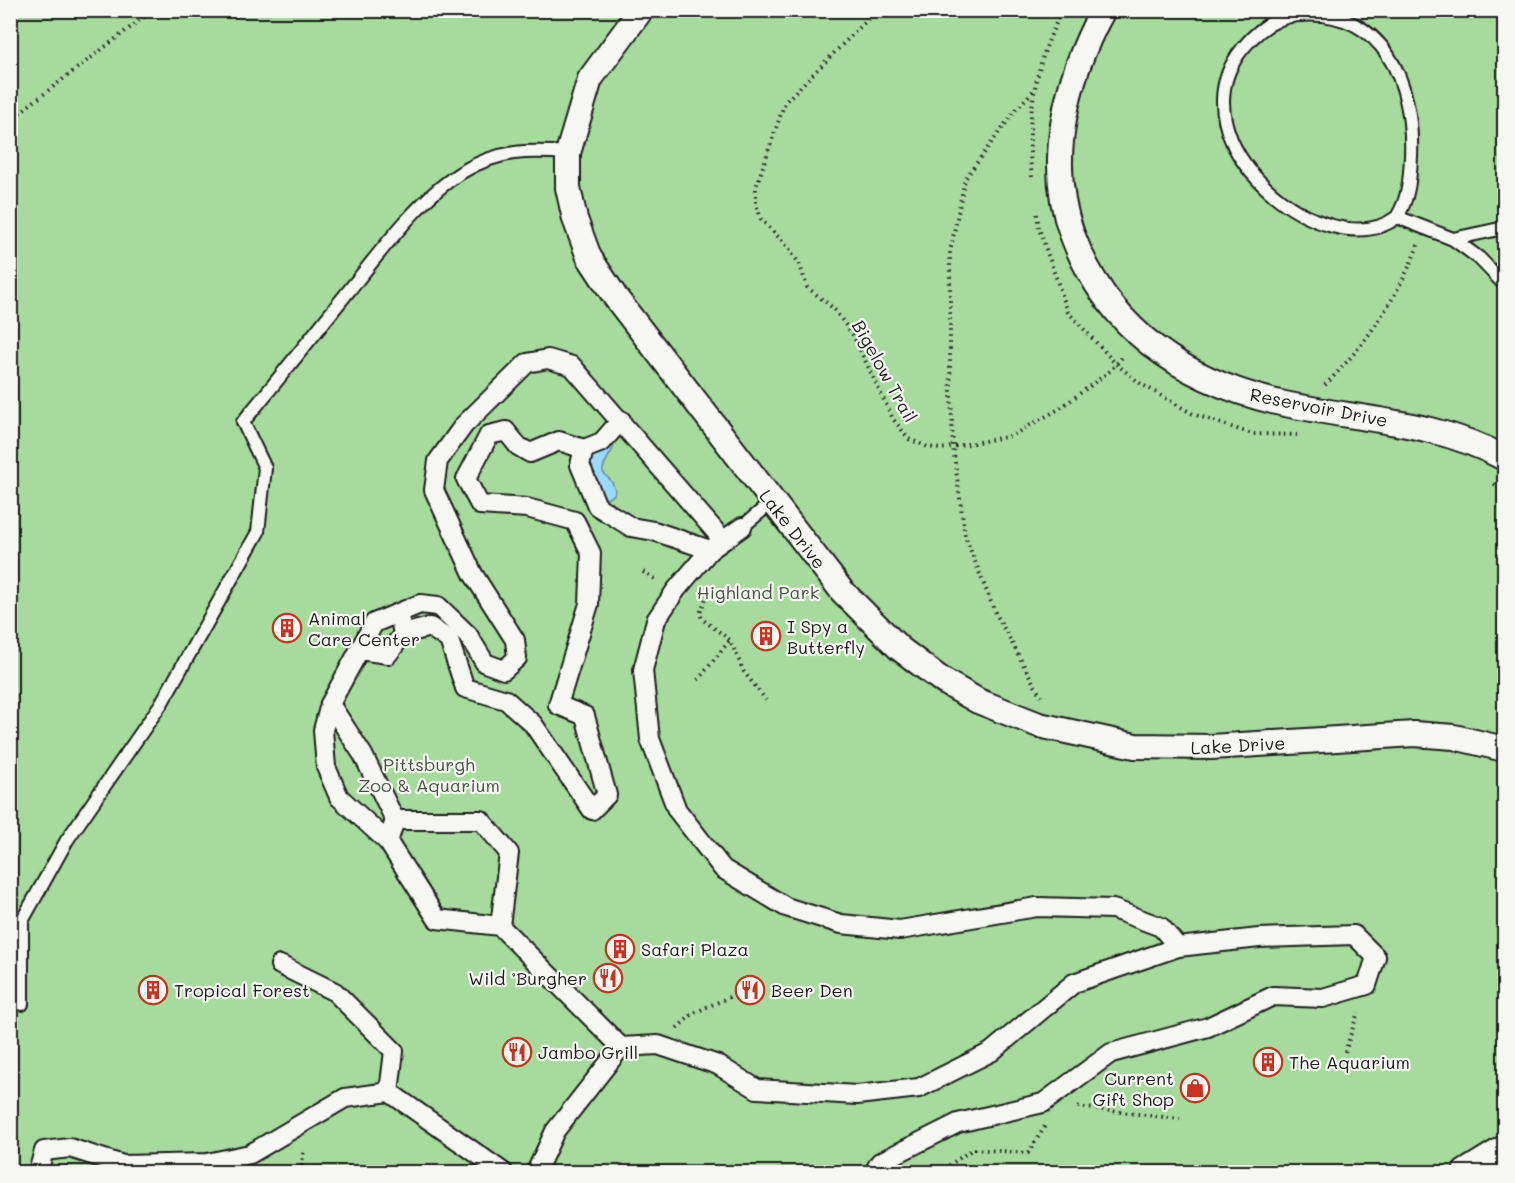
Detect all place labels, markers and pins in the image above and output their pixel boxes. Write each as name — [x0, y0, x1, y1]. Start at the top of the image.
place label: Animal Care Center — [308, 606, 420, 651]
building icon: Animal Care Center — [271, 612, 303, 644]
place label: I Spy a Butterfly — [787, 614, 865, 659]
building icon: I Spy a Butterfly — [750, 620, 782, 652]
building icon: Safari Plaza — [604, 933, 636, 965]
place label: Safari Plaza — [641, 937, 749, 961]
restaurant icon: Wild ’Burgher — [592, 962, 624, 994]
place label: Wild ’Burgher — [468, 966, 587, 990]
building icon: Tropical Forest — [137, 974, 169, 1006]
restaurant icon: Beer Den — [734, 974, 766, 1006]
place label: Tropical Forest — [174, 978, 310, 1002]
place label: Beer Den — [771, 978, 853, 1002]
restaurant icon: Jambo Grill — [501, 1036, 533, 1068]
place label: Jambo Grill — [538, 1040, 638, 1064]
building icon: The Aquarium — [1252, 1046, 1284, 1078]
place label: The Aquarium — [1289, 1050, 1410, 1074]
place label: Current Gift Shop — [1092, 1066, 1174, 1111]
shop icon: Current Gift Shop — [1179, 1072, 1211, 1104]

